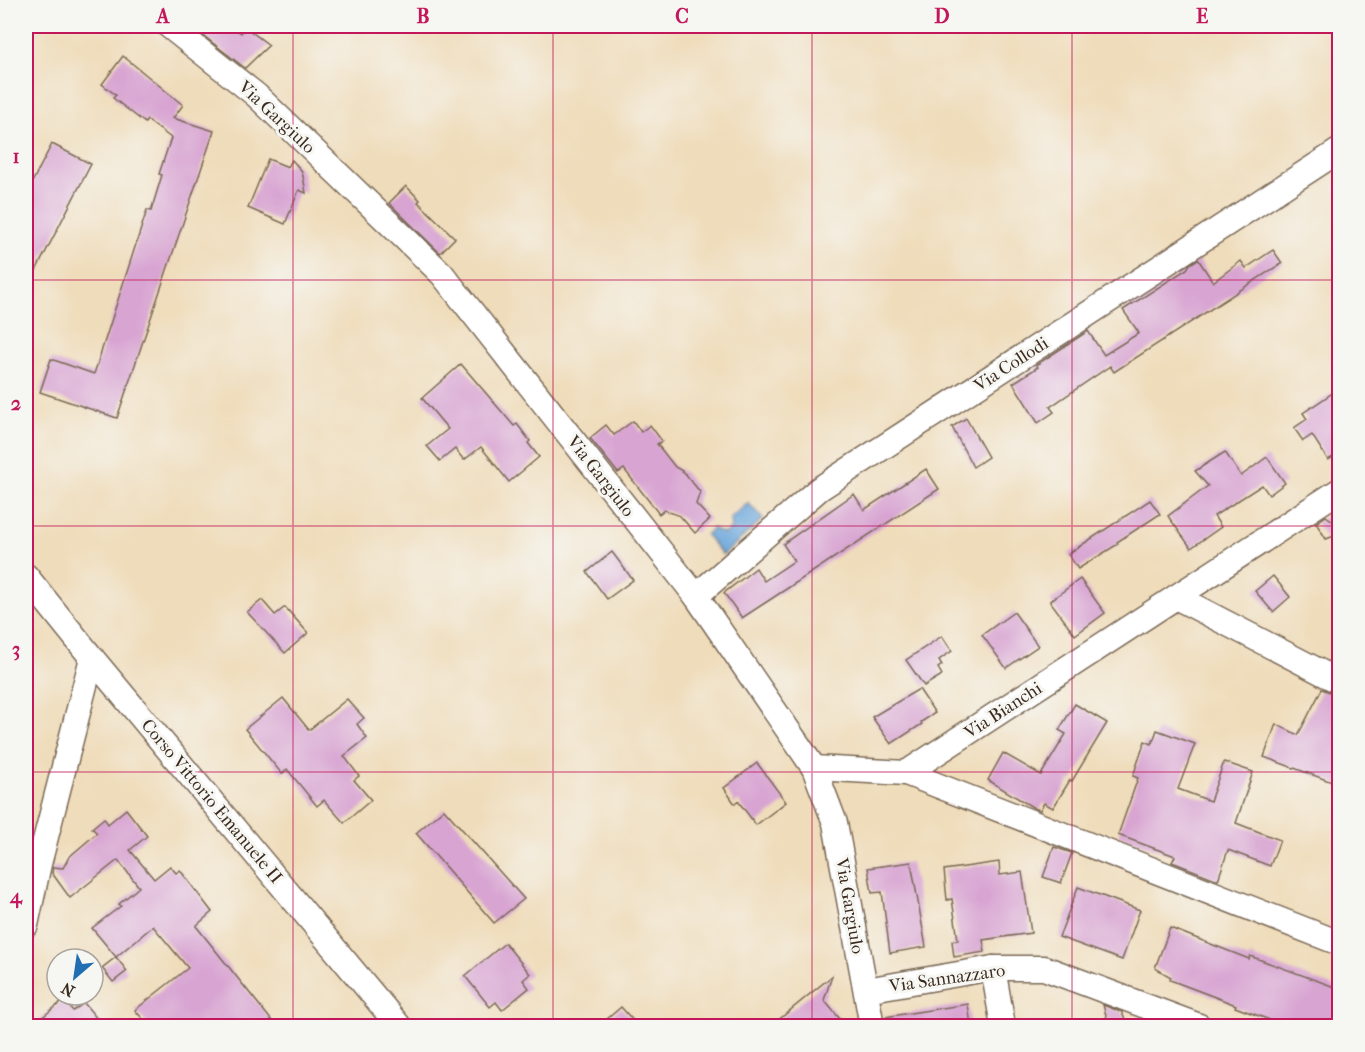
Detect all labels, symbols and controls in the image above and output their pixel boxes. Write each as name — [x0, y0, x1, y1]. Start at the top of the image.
text: A — [155, 5, 171, 28]
text: B — [416, 5, 430, 28]
text: C — [675, 5, 689, 28]
text: D — [934, 5, 950, 28]
text: E — [1196, 5, 1208, 28]
street label: Via Gargiulo — [233, 76, 319, 158]
text: 1 — [12, 145, 20, 168]
street label: Via Collodi — [969, 332, 1053, 397]
text: 2 — [11, 392, 21, 415]
street label: Via Gargiulo — [562, 431, 639, 521]
text: 3 — [12, 638, 20, 661]
street label: Via Bianchi — [960, 677, 1047, 744]
street label: Corso Vittorio Emanuele II — [137, 715, 287, 888]
street label: Via Gargiulo — [831, 856, 868, 956]
text: 4 — [9, 885, 23, 909]
north arrow — [45, 947, 105, 1007]
street label: Via Sannazzaro — [887, 960, 1006, 997]
text: N — [57, 978, 78, 1001]

